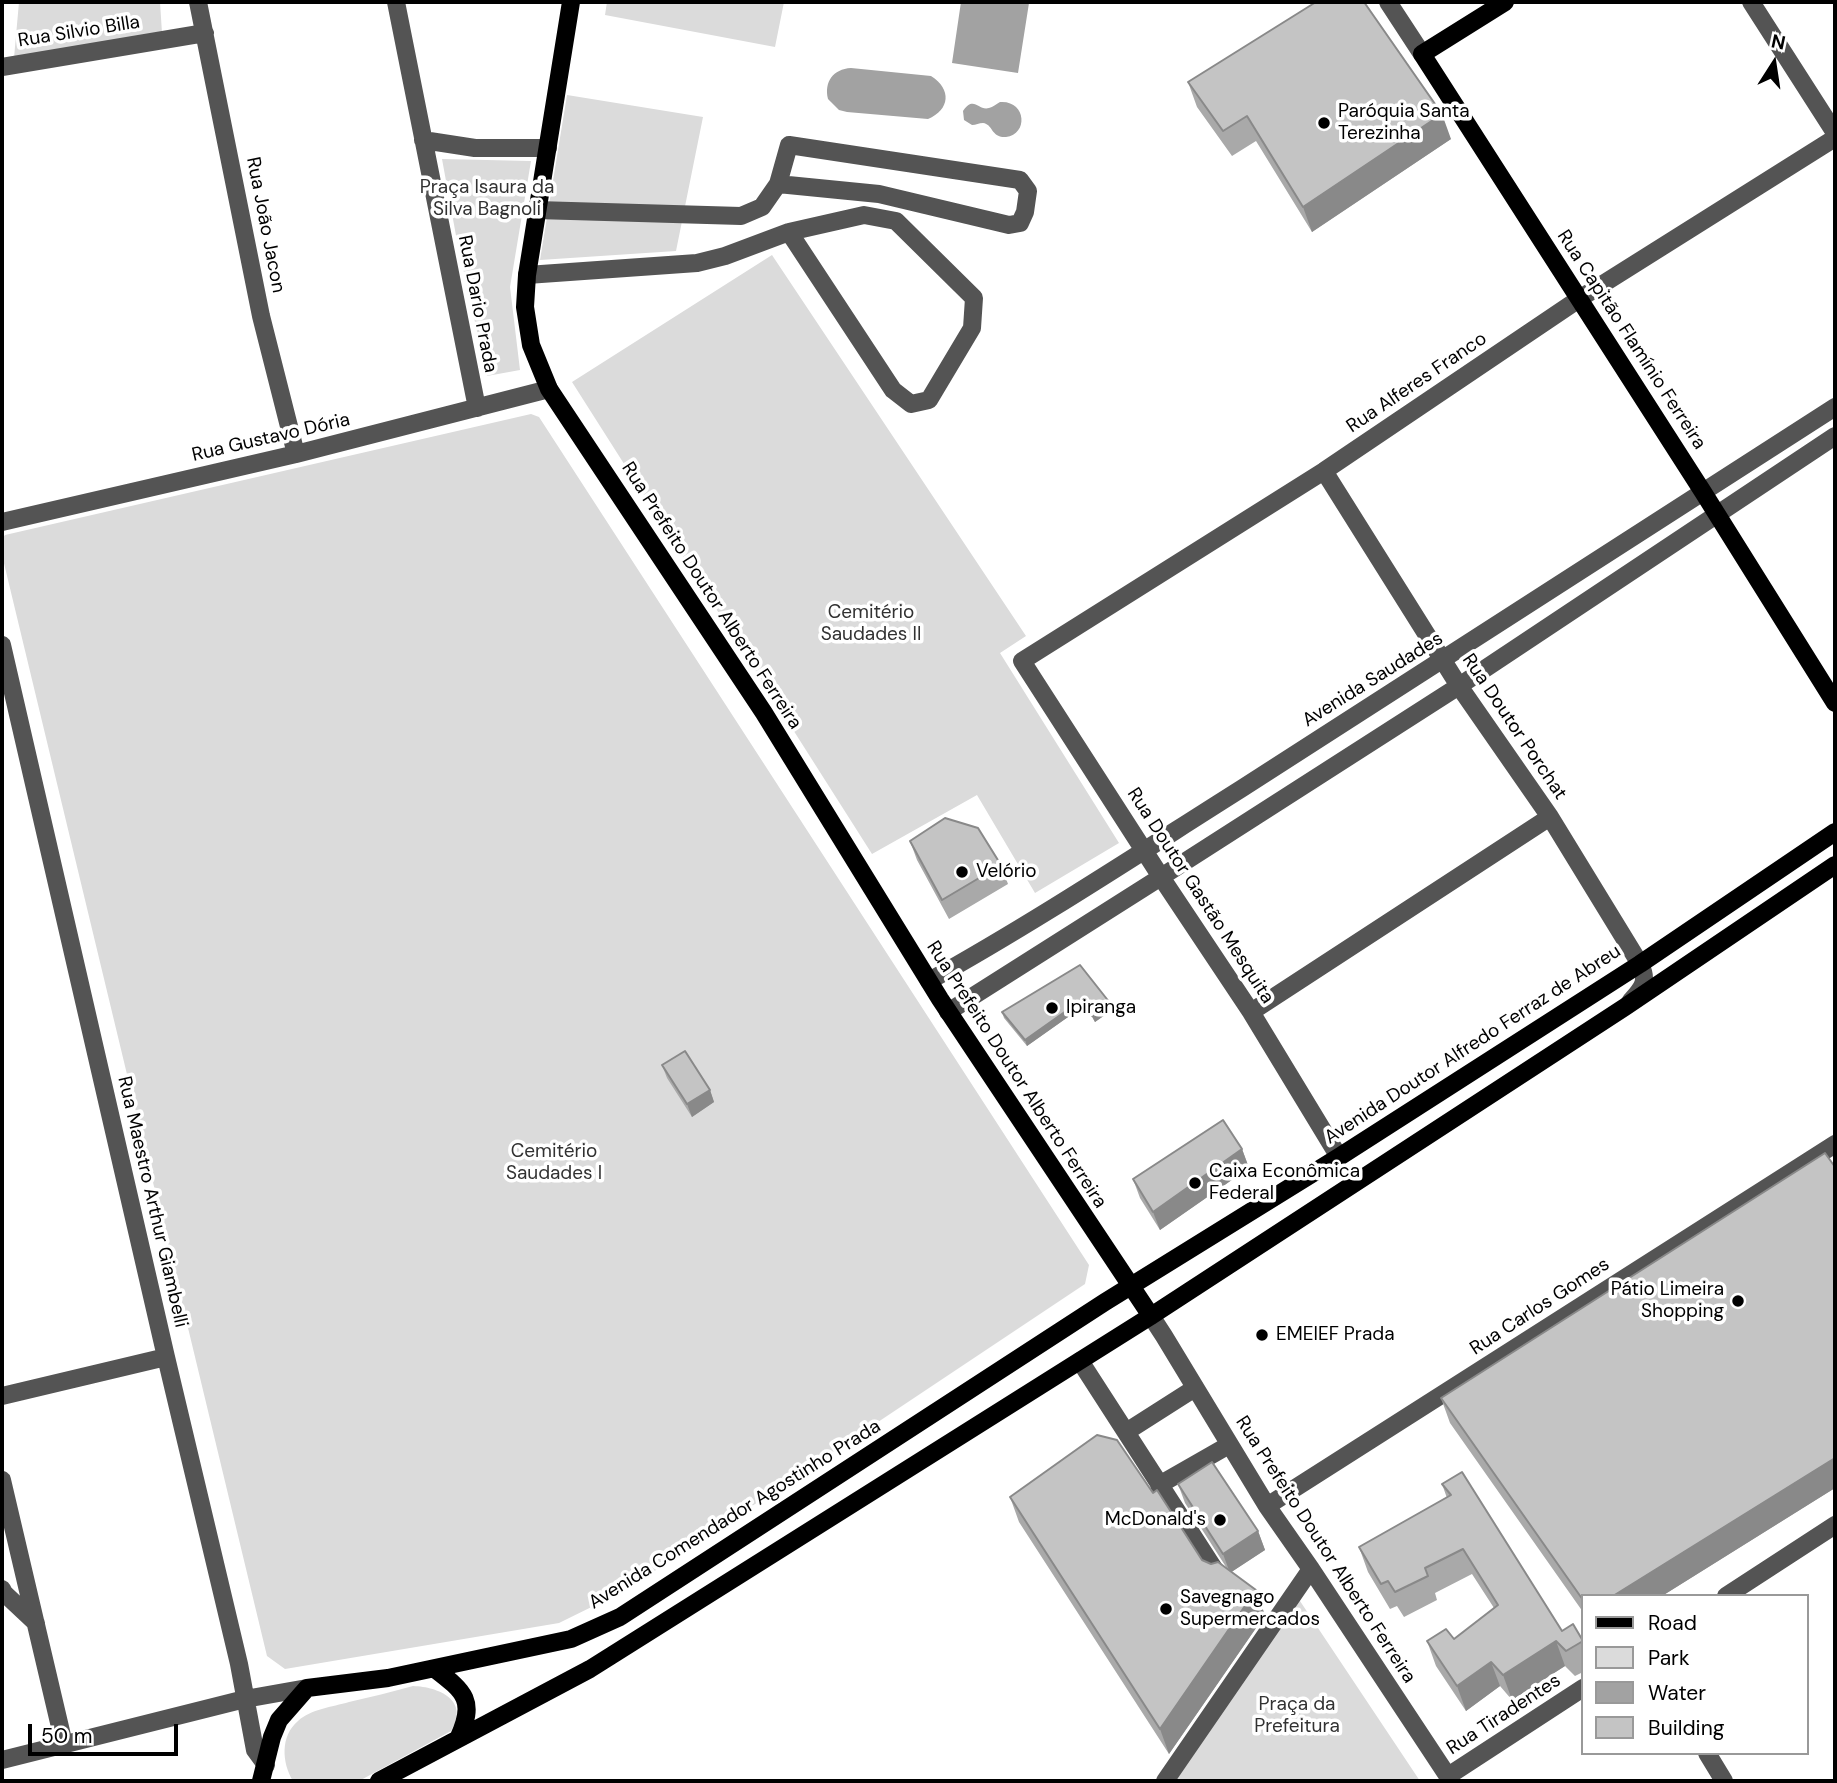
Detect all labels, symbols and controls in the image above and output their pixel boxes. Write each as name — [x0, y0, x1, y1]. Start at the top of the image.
street label: Rua Silvio Billa — [16, 11, 142, 53]
north arrow — [1739, 28, 1809, 98]
text: N — [1769, 28, 1788, 56]
place label: Paróquia Santa Terezinha — [1338, 101, 1470, 145]
marker: Paróquia Santa Terezinha — [1316, 115, 1332, 131]
street label: Rua João Jacon — [241, 155, 289, 295]
park label: Praça Isaura da Silva Bagnoli — [420, 177, 554, 221]
street label: Rua Capitão Flamínio Ferreira — [1552, 226, 1710, 454]
street label: Rua Dario Prada — [452, 233, 502, 375]
street label: Rua Alferes Franco — [1343, 328, 1491, 438]
street label: Rua Gustavo Dória — [190, 409, 352, 467]
street label: Rua Prefeito Doutor Alberto Ferreira — [616, 458, 806, 734]
park label: Cemitério Saudades II — [821, 602, 921, 646]
street label: Avenida Saudades — [1298, 628, 1448, 732]
street label: Rua Doutor Porchat — [1457, 650, 1571, 804]
street label: Rua Doutor Gastão Mesquita — [1122, 784, 1278, 1008]
place label: Velório — [976, 861, 1037, 883]
marker: Velório — [954, 864, 970, 880]
street label: Rua Prefeito Doutor Alberto Ferreira — [921, 937, 1111, 1213]
street label: Avenida Doutor Alfredo Ferraz de Abreu — [1321, 940, 1625, 1150]
place label: Ipiranga — [1066, 997, 1136, 1019]
marker: Ipiranga — [1044, 1000, 1060, 1016]
street label: Rua Maestro Arthur Giambelli — [112, 1074, 192, 1330]
park label: Cemitério Saudades I — [506, 1141, 602, 1185]
place label: Caixa Econômica Federal — [1209, 1161, 1360, 1205]
marker: Caixa Econômica Federal — [1187, 1175, 1203, 1191]
street label: Rua Carlos Gomes — [1466, 1253, 1614, 1361]
place label: Pátio Limeira Shopping — [1611, 1279, 1724, 1323]
marker: Pátio Limeira Shopping — [1730, 1293, 1746, 1309]
place label: EMEIEF Prada — [1276, 1324, 1394, 1346]
marker: EMEIEF Prada — [1254, 1327, 1270, 1343]
street label: Rua Prefeito Doutor Alberto Ferreira — [1230, 1412, 1420, 1688]
street label: Avenida Comendador Agostinho Prada — [585, 1415, 885, 1615]
place label: McDonald's — [1105, 1509, 1206, 1531]
marker: McDonald's — [1212, 1512, 1228, 1528]
place label: Savegnago Supermercados — [1180, 1587, 1320, 1631]
legend — [1582, 1594, 1809, 1755]
marker: Savegnago Supermercados — [1158, 1601, 1174, 1617]
text: Road — [1648, 1609, 1697, 1637]
text: Park — [1648, 1644, 1689, 1672]
street label: Rua Tiradentes — [1443, 1670, 1565, 1760]
text: Water — [1648, 1679, 1706, 1707]
park label: Praça da Prefeitura — [1254, 1694, 1340, 1738]
scale bar — [32, 1710, 182, 1754]
text: Building — [1648, 1714, 1724, 1742]
text: 50 m — [41, 1722, 92, 1750]

